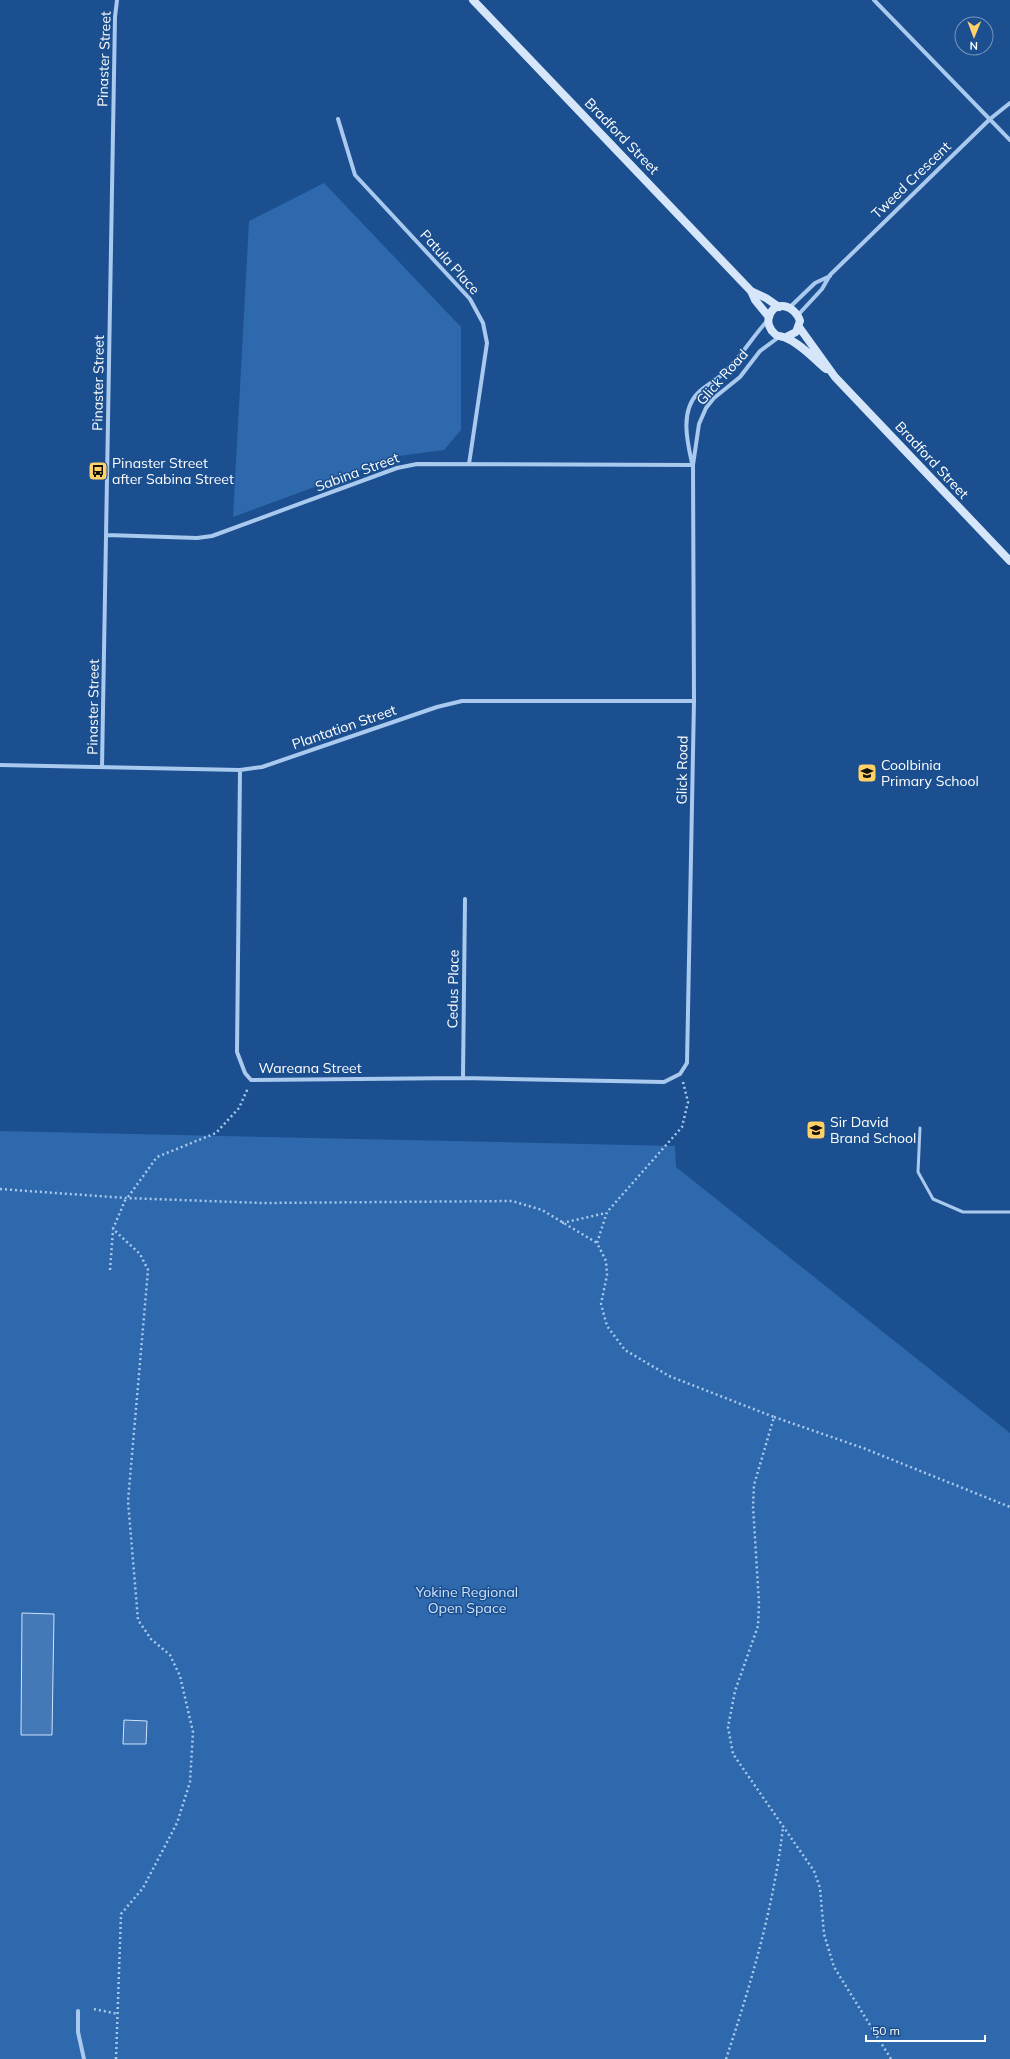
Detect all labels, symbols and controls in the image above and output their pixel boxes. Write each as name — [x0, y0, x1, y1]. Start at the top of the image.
street label: Pinaster Street — [93, 11, 115, 107]
north arrow — [954, 16, 994, 56]
text: N — [970, 39, 978, 53]
street label: Bradford Street — [581, 94, 663, 178]
street label: Tweed Crescent — [868, 138, 955, 222]
street label: Patula Place — [416, 226, 484, 298]
street label: Pinaster Street — [88, 335, 108, 431]
street label: Glick Road — [692, 345, 752, 409]
street label: Bradford Street — [891, 417, 973, 503]
street label: Sabina Street — [313, 448, 401, 495]
place label: Pinaster Street after Sabina Street — [112, 454, 234, 488]
bus stop icon: Pinaster Street after Sabina Street — [87, 460, 109, 482]
street label: Pinaster Street — [83, 659, 103, 755]
street label: Plantation Street — [289, 701, 399, 753]
street label: Glick Road — [672, 735, 692, 805]
place label: Coolbinia Primary School — [881, 756, 979, 790]
school or university icon: Coolbinia Primary School — [856, 762, 878, 784]
street label: Cedus Place — [443, 949, 463, 1029]
street label: Wareana Street — [258, 1059, 362, 1077]
place label: Sir David Brand School — [830, 1113, 916, 1147]
school or university icon: Sir David Brand School — [805, 1119, 827, 1141]
park label: Yokine Regional Open Space — [415, 1583, 518, 1617]
scale bar — [866, 2017, 985, 2043]
text: 50 m — [872, 2023, 900, 2038]

